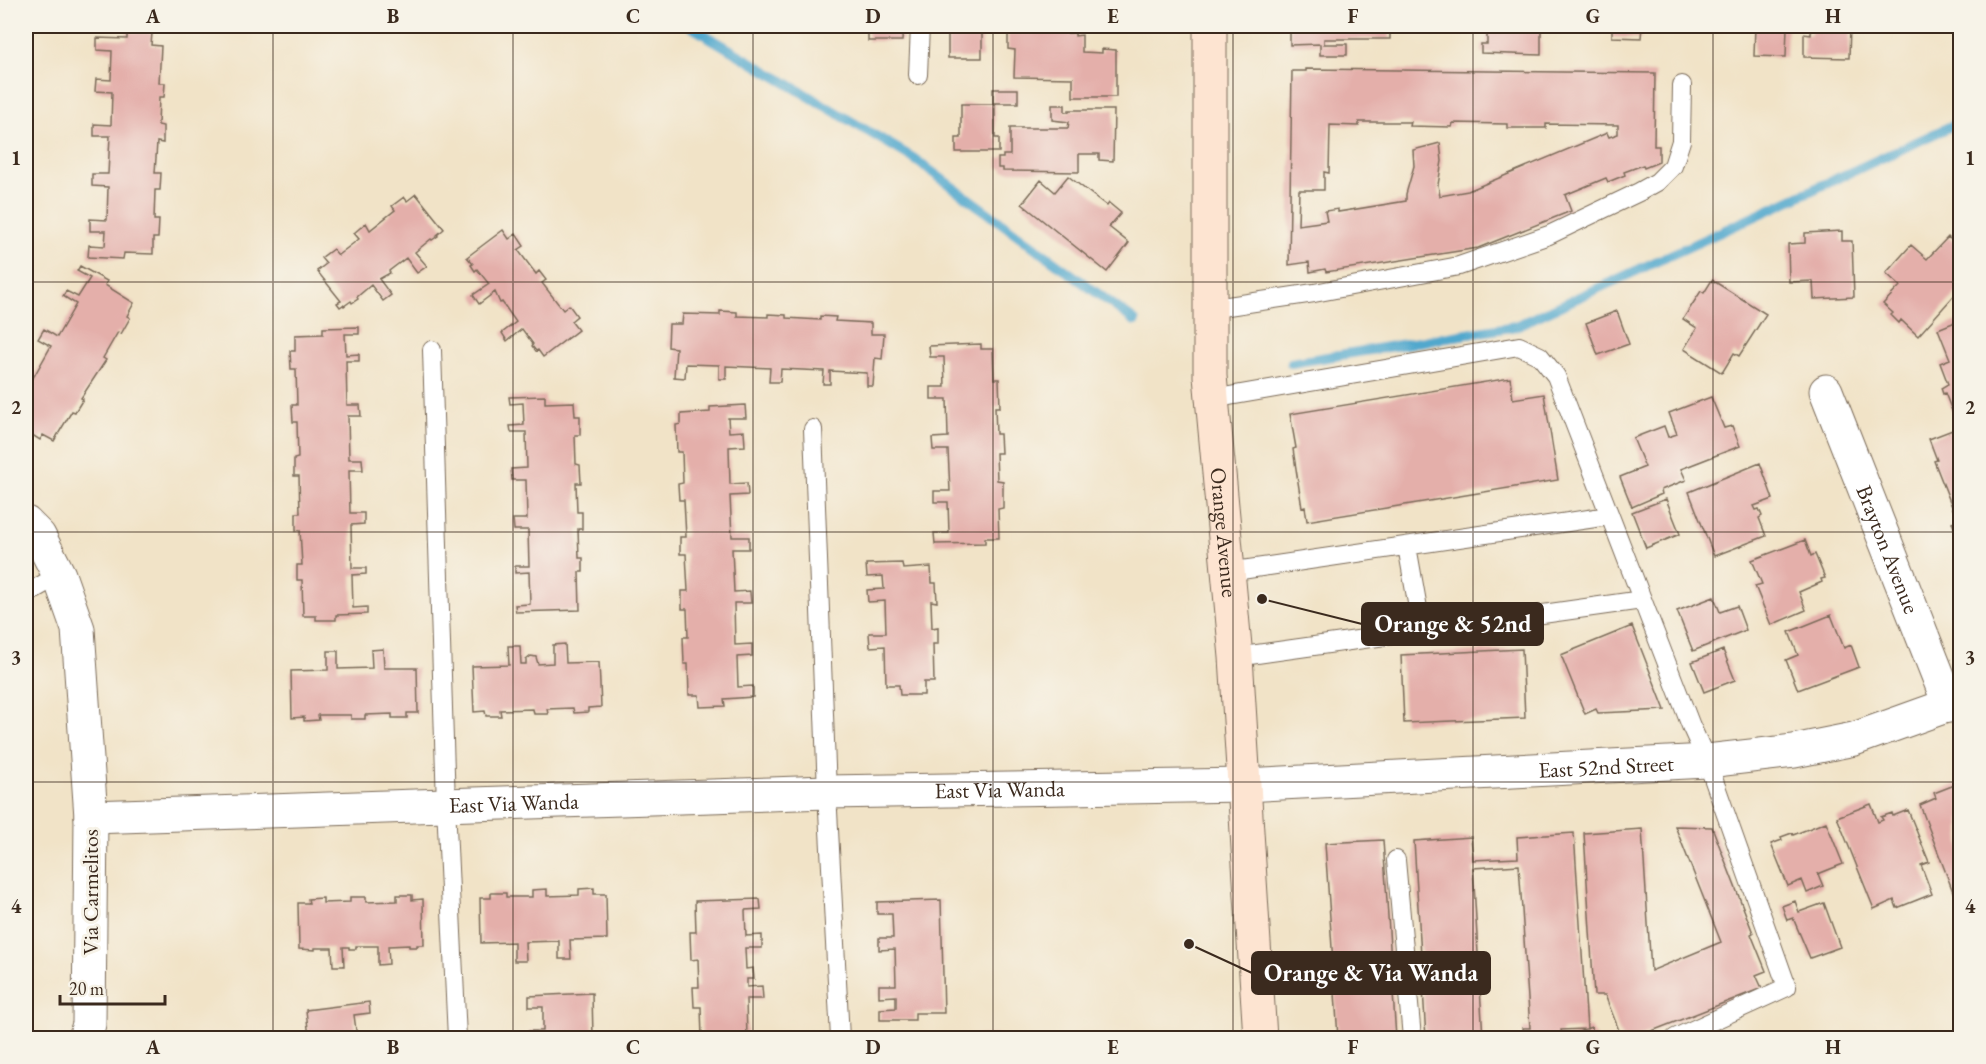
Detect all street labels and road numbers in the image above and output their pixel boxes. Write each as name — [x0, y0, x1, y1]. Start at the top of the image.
street label: Orange Avenue — [1204, 466, 1244, 599]
street label: Brayton Avenue — [1849, 481, 1926, 618]
street label: East 52nd Street — [1538, 749, 1675, 785]
street label: East Via Wanda — [934, 774, 1065, 805]
street label: East Via Wanda — [448, 786, 580, 820]
street label: Via Carmelitos — [76, 829, 105, 955]

